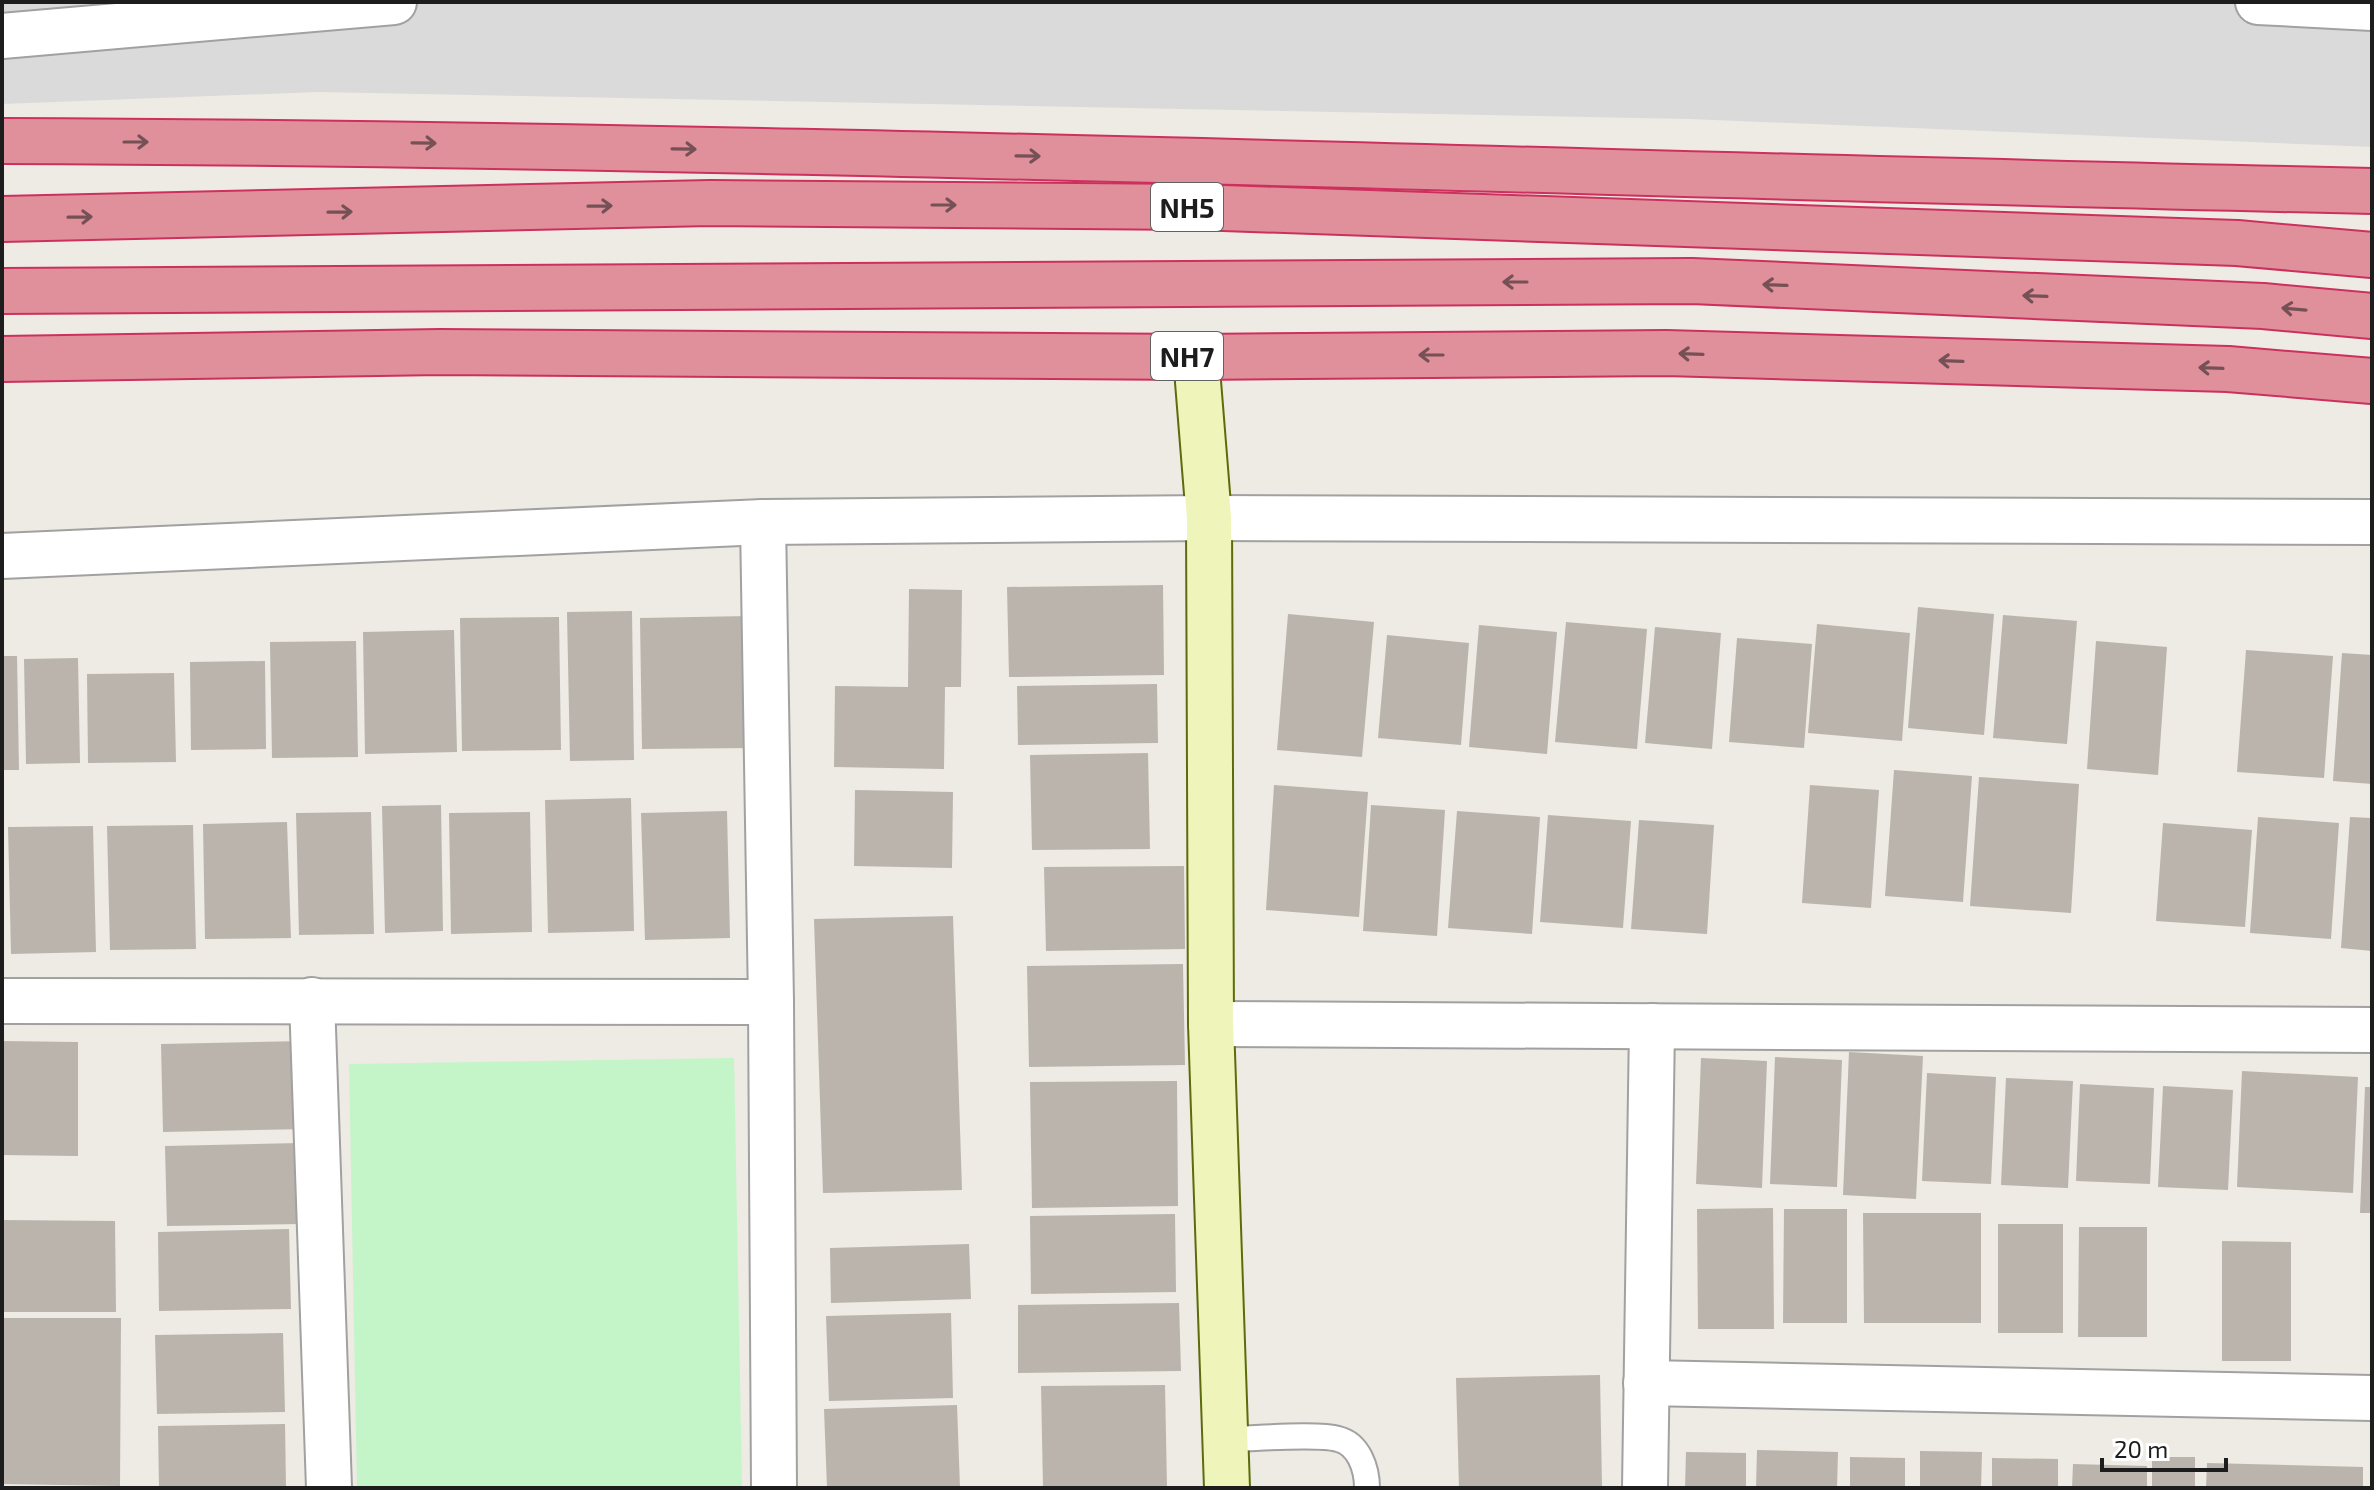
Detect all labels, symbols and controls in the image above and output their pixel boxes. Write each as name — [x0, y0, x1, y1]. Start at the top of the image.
one-way arrow — [122, 134, 149, 150]
one-way arrow — [410, 135, 437, 151]
one-way arrow — [670, 141, 697, 156]
one-way arrow — [1014, 148, 1041, 163]
road number: NH5 — [1151, 183, 1223, 231]
one-way arrow — [930, 197, 957, 213]
one-way arrow — [586, 198, 613, 214]
one-way arrow — [326, 204, 353, 219]
one-way arrow — [66, 209, 93, 225]
one-way arrow — [1502, 275, 1529, 290]
one-way arrow — [1762, 277, 1789, 292]
one-way arrow — [2022, 289, 2049, 304]
one-way arrow — [2281, 301, 2308, 316]
road number: NH7 — [1151, 332, 1223, 380]
one-way arrow — [1678, 346, 1705, 361]
one-way arrow — [1418, 347, 1445, 363]
one-way arrow — [1938, 353, 1965, 369]
one-way arrow — [2198, 360, 2225, 376]
scale bar — [2102, 1422, 2226, 1472]
text: 20 m — [2114, 1434, 2168, 1463]

